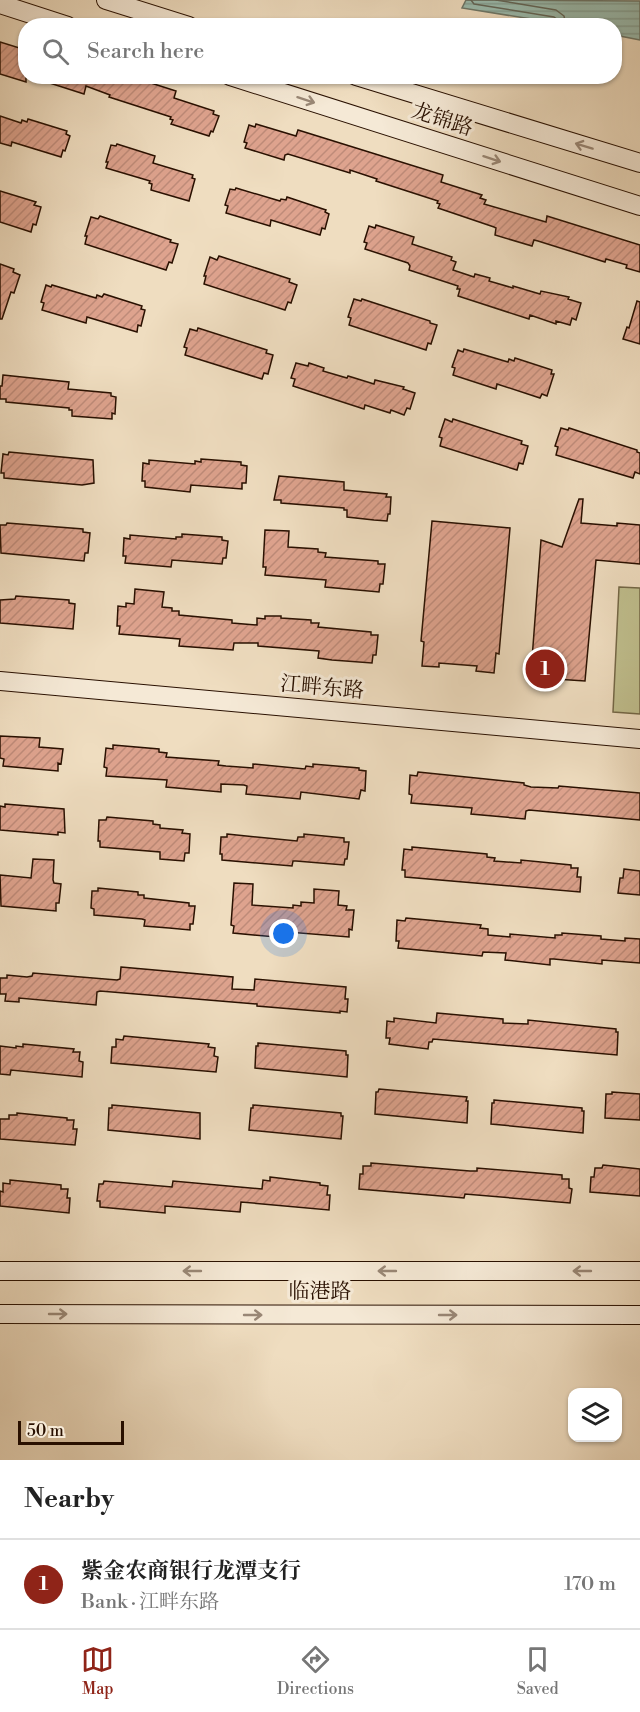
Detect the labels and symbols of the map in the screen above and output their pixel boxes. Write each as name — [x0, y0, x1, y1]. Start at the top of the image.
one-way arrow — [296, 96, 315, 107]
street label: 龙锦路 — [408, 98, 476, 142]
one-way arrow — [575, 140, 594, 151]
one-way arrow — [482, 154, 501, 165]
pin: 1 — [526, 646, 564, 692]
street label: 江畔东路 — [279, 671, 365, 705]
your location — [269, 919, 298, 948]
one-way arrow — [182, 1265, 202, 1277]
one-way arrow — [377, 1265, 397, 1277]
one-way arrow — [572, 1265, 592, 1277]
street label: 临港路 — [289, 1279, 352, 1305]
one-way arrow — [48, 1308, 68, 1320]
one-way arrow — [243, 1309, 263, 1321]
one-way arrow — [438, 1309, 458, 1321]
scale bar — [18, 1418, 124, 1446]

